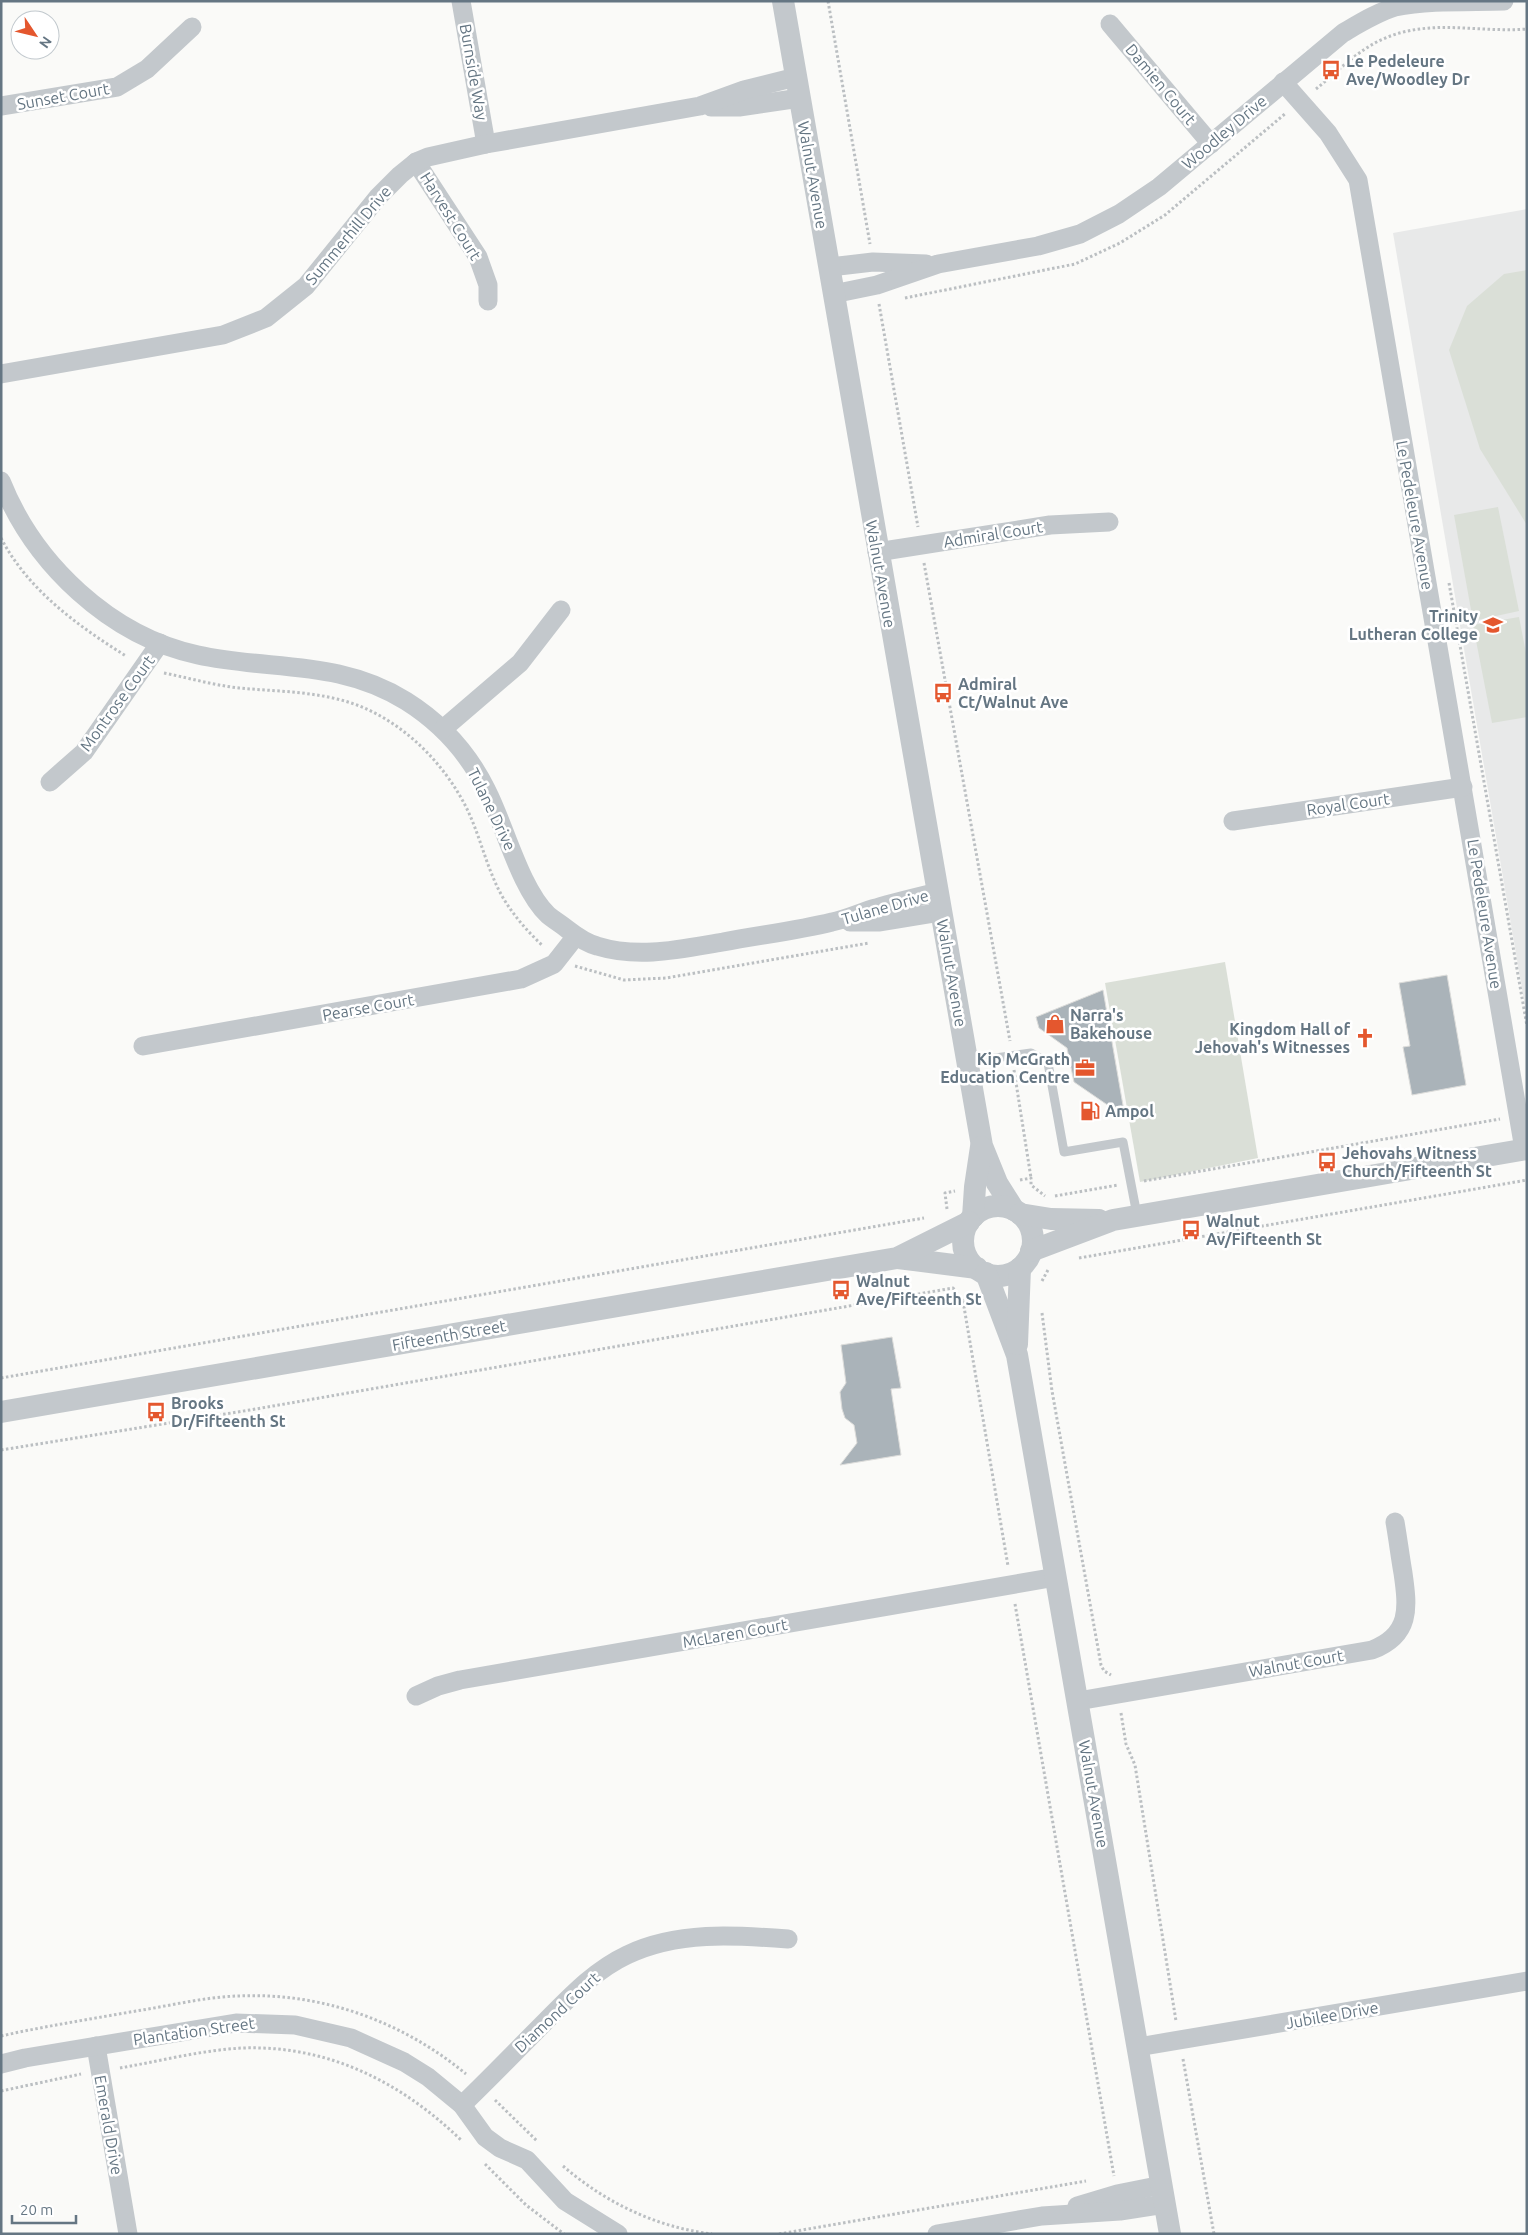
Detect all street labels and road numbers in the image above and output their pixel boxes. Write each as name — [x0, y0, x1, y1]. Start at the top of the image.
street label: Burnside Way — [457, 22, 491, 122]
street label: Damien Court — [1122, 40, 1200, 128]
street label: Sunset Court — [16, 79, 111, 113]
street label: Woodley Drive — [1178, 91, 1270, 173]
street label: Walnut Avenue — [795, 120, 831, 230]
street label: Harvest Court — [417, 169, 485, 264]
street label: Summerhill Drive — [302, 182, 394, 288]
street label: Le Pedeleure Avenue — [1393, 439, 1437, 591]
street label: Admiral Court — [942, 517, 1045, 551]
street label: Walnut Avenue — [863, 519, 899, 629]
street label: Montrose Court — [76, 651, 158, 754]
street label: Tulane Drive — [464, 765, 520, 853]
street label: Royal Court — [1305, 789, 1391, 819]
street label: Le Pedeleure Avenue — [1464, 838, 1506, 990]
street label: Tulane Drive — [840, 886, 930, 928]
street label: Walnut Avenue — [934, 918, 970, 1028]
street label: Pearse Court — [321, 990, 416, 1024]
street label: Fifteenth Street — [391, 1316, 508, 1354]
street label: McLaren Court — [681, 1615, 789, 1651]
street label: Walnut Court — [1247, 1646, 1345, 1680]
street label: Walnut Avenue — [1076, 1739, 1112, 1849]
street label: Diamond Court — [511, 1968, 604, 2056]
street label: Jubilee Drive — [1284, 1998, 1380, 2032]
street label: Plantation Street — [132, 2013, 257, 2048]
street label: Emerald Drive — [91, 2074, 127, 2176]

